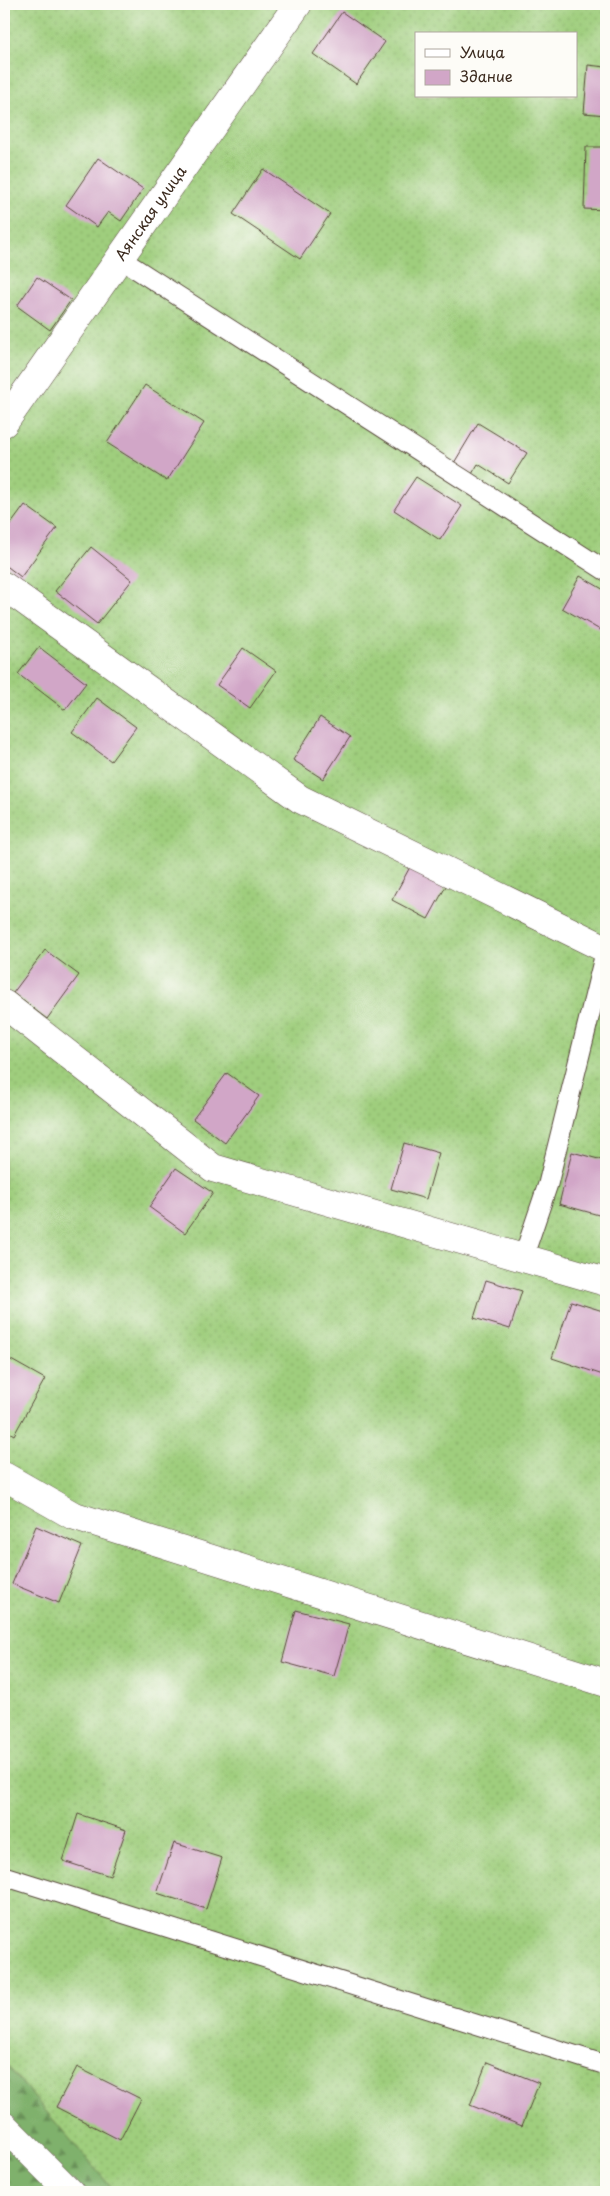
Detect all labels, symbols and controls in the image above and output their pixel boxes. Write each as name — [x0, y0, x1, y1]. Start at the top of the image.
legend — [415, 32, 578, 98]
text: Улица — [460, 40, 505, 63]
text: Здание — [460, 64, 513, 87]
street label: Аянская улица — [108, 160, 192, 265]

